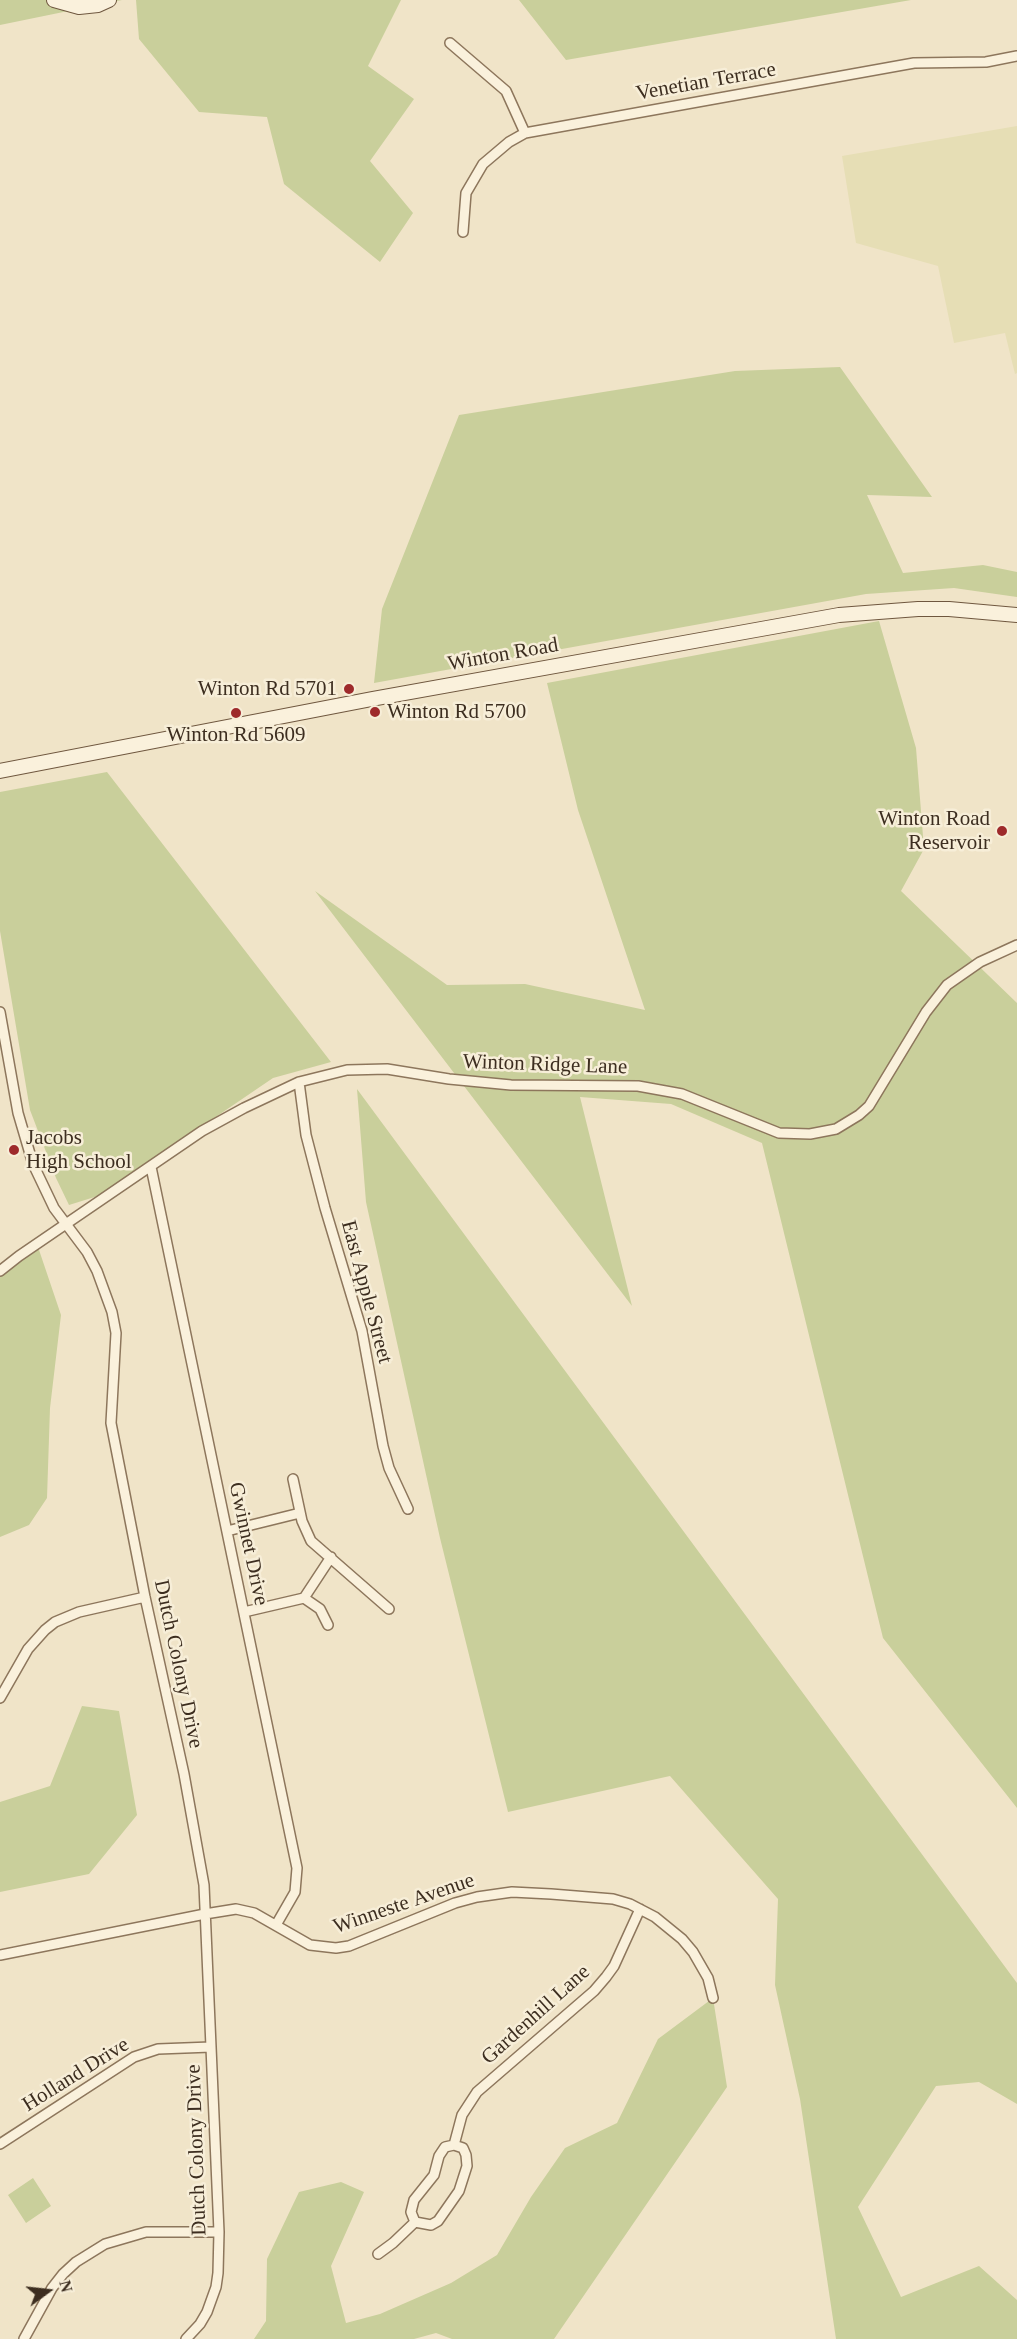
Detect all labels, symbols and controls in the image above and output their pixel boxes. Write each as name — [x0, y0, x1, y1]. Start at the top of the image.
street label: Venetian Terrace — [634, 57, 778, 107]
street label: Winton Road — [446, 633, 560, 677]
place label: Winton Rd 5701 — [198, 676, 337, 702]
marker: Winton Rd 5701 — [342, 682, 356, 696]
place label: Winton Rd 5700 — [387, 699, 526, 725]
marker: Winton Rd 5700 — [368, 705, 382, 719]
marker: Winton Rd 5609 — [229, 706, 243, 720]
place label: Winton Rd 5609 — [166, 722, 306, 748]
place label: Winton Road Reservoir — [878, 806, 990, 856]
marker: Winton Road Reservoir — [995, 824, 1009, 838]
street label: Winton Ridge Lane — [462, 1050, 628, 1080]
place label: Jacobs High School — [26, 1125, 132, 1175]
marker: Jacobs High School — [7, 1143, 21, 1157]
street label: East Apple Street — [335, 1218, 397, 1366]
street label: Gwinnet Drive — [223, 1480, 273, 1608]
street label: Dutch Colony Drive — [148, 1578, 208, 1750]
street label: Winneste Avenue — [330, 1868, 478, 1940]
street label: Gardenhill Lane — [477, 1960, 595, 2070]
street label: Holland Drive — [18, 2032, 134, 2118]
street label: Dutch Colony Drive — [181, 2064, 213, 2236]
north arrow — [18, 2261, 78, 2321]
text: N — [56, 2278, 76, 2294]

